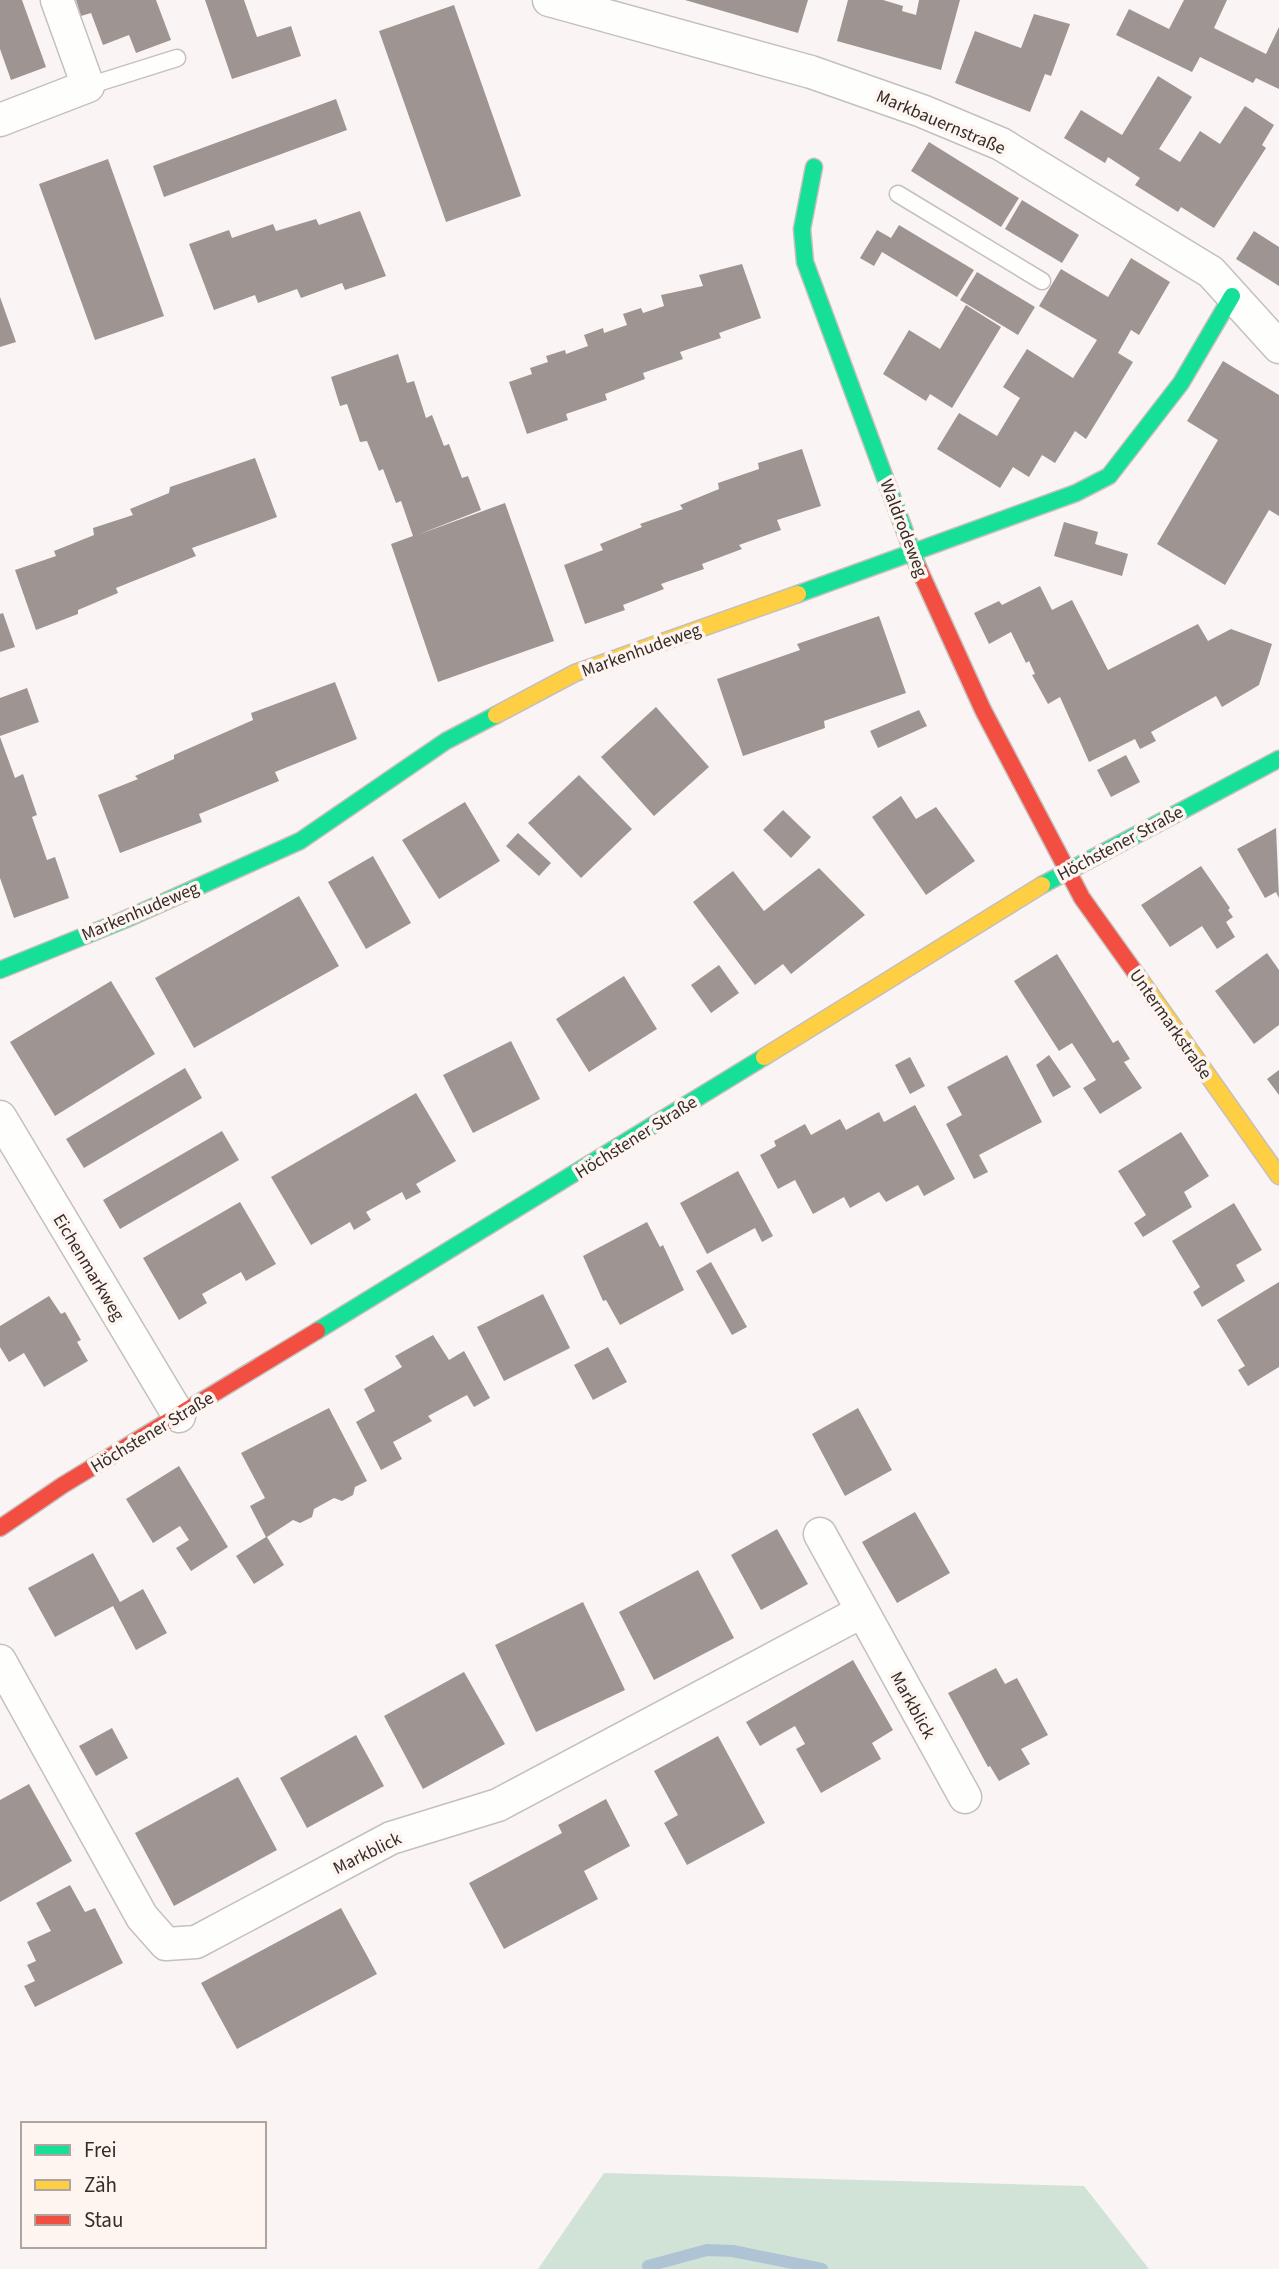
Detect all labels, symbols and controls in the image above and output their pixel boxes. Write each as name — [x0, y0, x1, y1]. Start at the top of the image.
street label: Markbauernstraße — [872, 84, 1009, 161]
street label: Waldrodeweg — [873, 476, 934, 581]
street label: Markenhudeweg — [578, 617, 704, 684]
street label: Höchstener Straße — [1053, 800, 1188, 887]
street label: Markenhudeweg — [78, 876, 203, 947]
street label: Untermarkstraße — [1123, 964, 1218, 1084]
street label: Höchstener Straße — [570, 1090, 702, 1185]
street label: Eichenmarkweg — [47, 1209, 130, 1325]
street label: Höchstener Straße — [86, 1386, 219, 1479]
street label: Markblick — [884, 1667, 941, 1743]
street label: Markblick — [329, 1826, 406, 1881]
legend — [21, 2122, 266, 2248]
text: Frei — [84, 2135, 117, 2165]
text: Zäh — [84, 2170, 117, 2200]
text: Stau — [84, 2205, 123, 2235]

